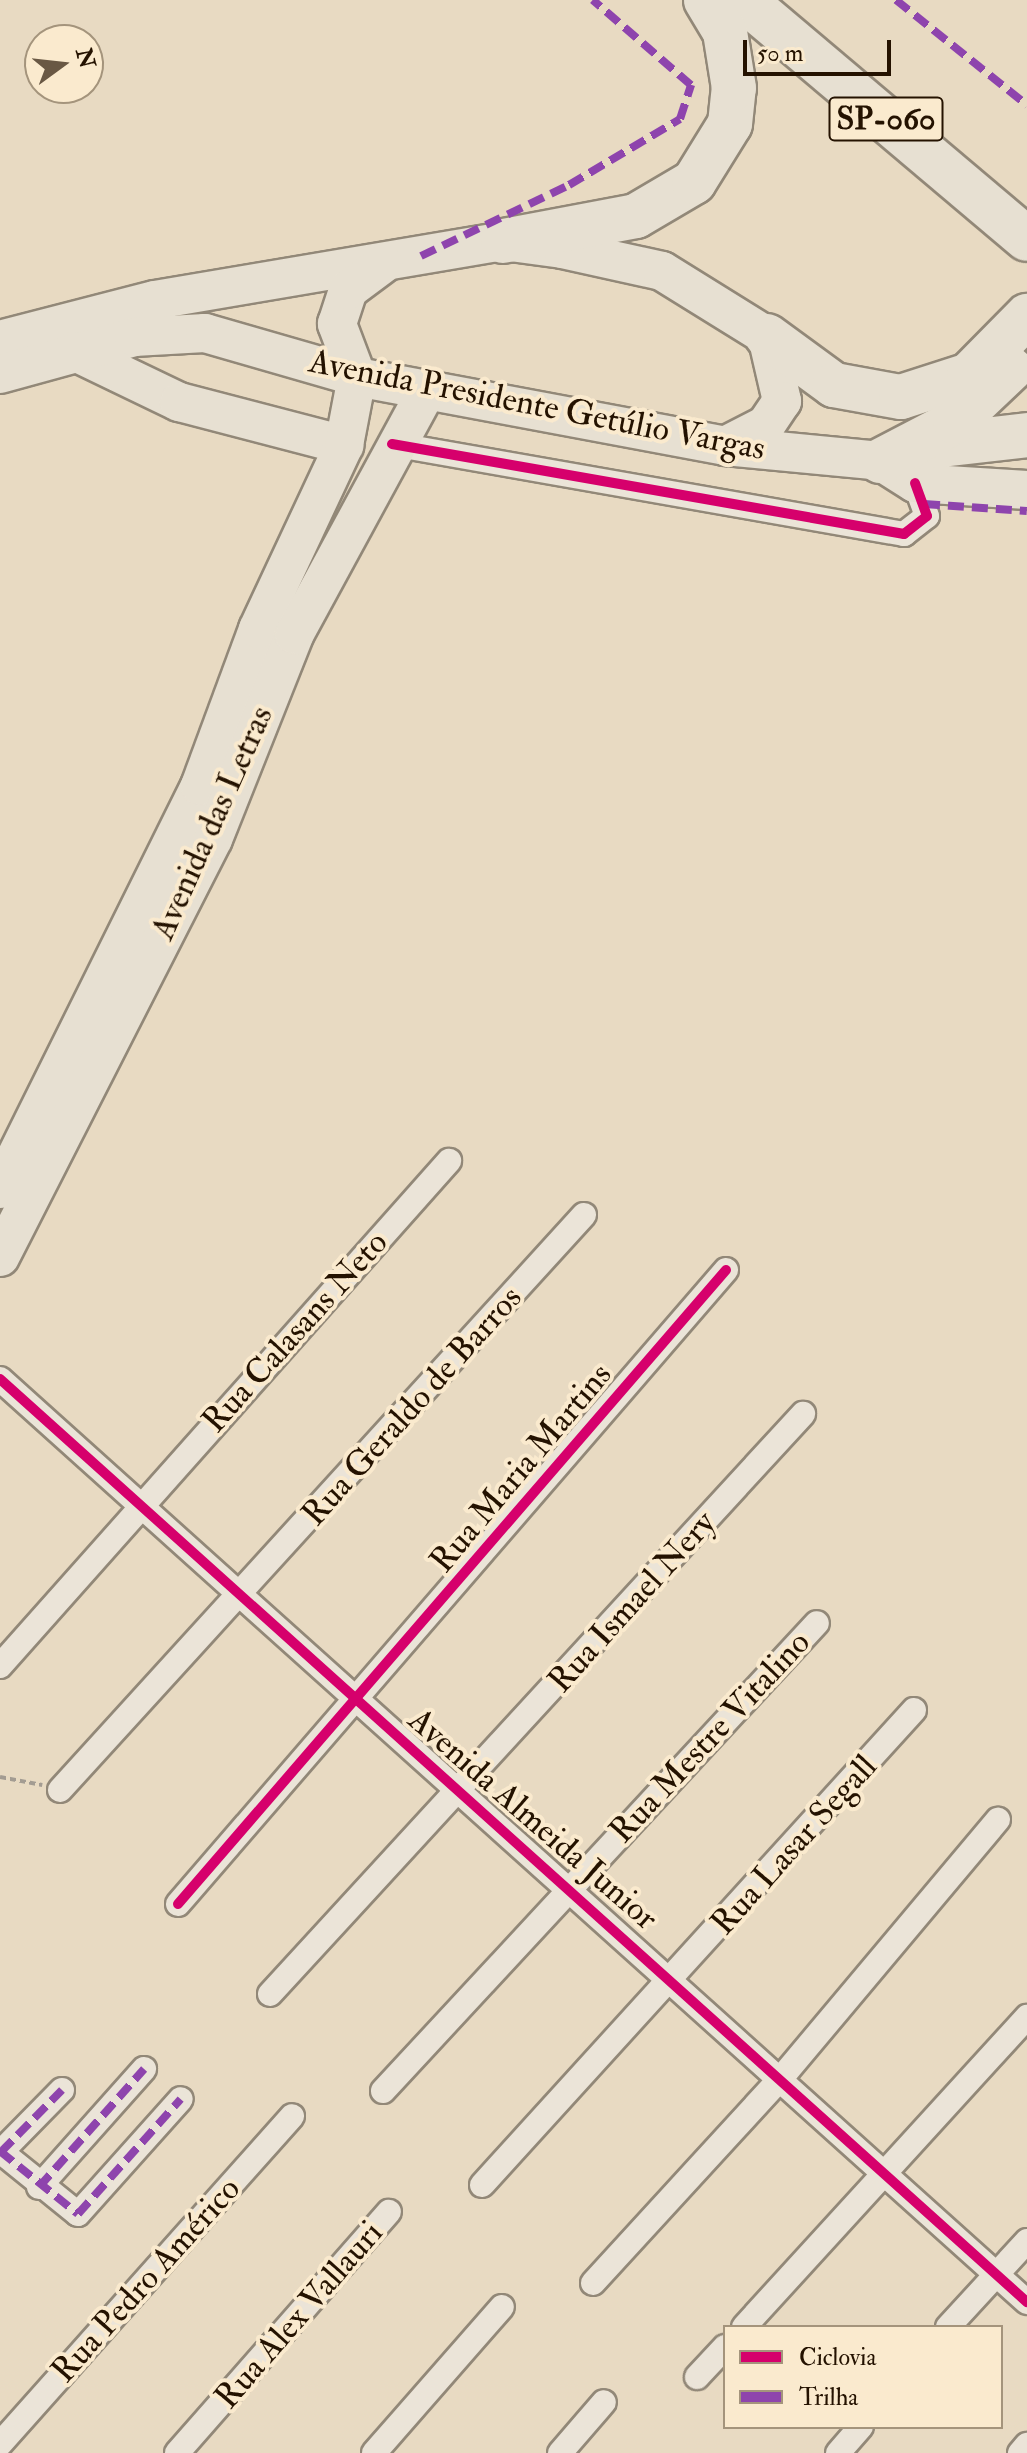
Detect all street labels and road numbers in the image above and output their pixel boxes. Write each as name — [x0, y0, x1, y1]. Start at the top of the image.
road number: SP-060 — [828, 91, 944, 147]
street label: Avenida Presidente Getúlio Vargas — [305, 341, 769, 469]
street label: Avenida das Letras — [142, 700, 282, 946]
street label: Rua Calasans Neto — [194, 1223, 396, 1441]
street label: Rua Geraldo de Barros — [294, 1278, 530, 1534]
street label: Rua Maria Martins — [422, 1355, 620, 1581]
street label: Rua Ismael Nery — [540, 1503, 724, 1701]
street label: Rua Mestre Vitalino — [601, 1622, 819, 1852]
street label: Avenida Almeida Junior — [400, 1700, 666, 1938]
street label: Rua Lasar Segall — [703, 1747, 885, 1943]
street label: Rua Pedro Américo — [43, 2169, 249, 2391]
street label: Rua Alex Vallauri — [206, 2213, 392, 2417]

